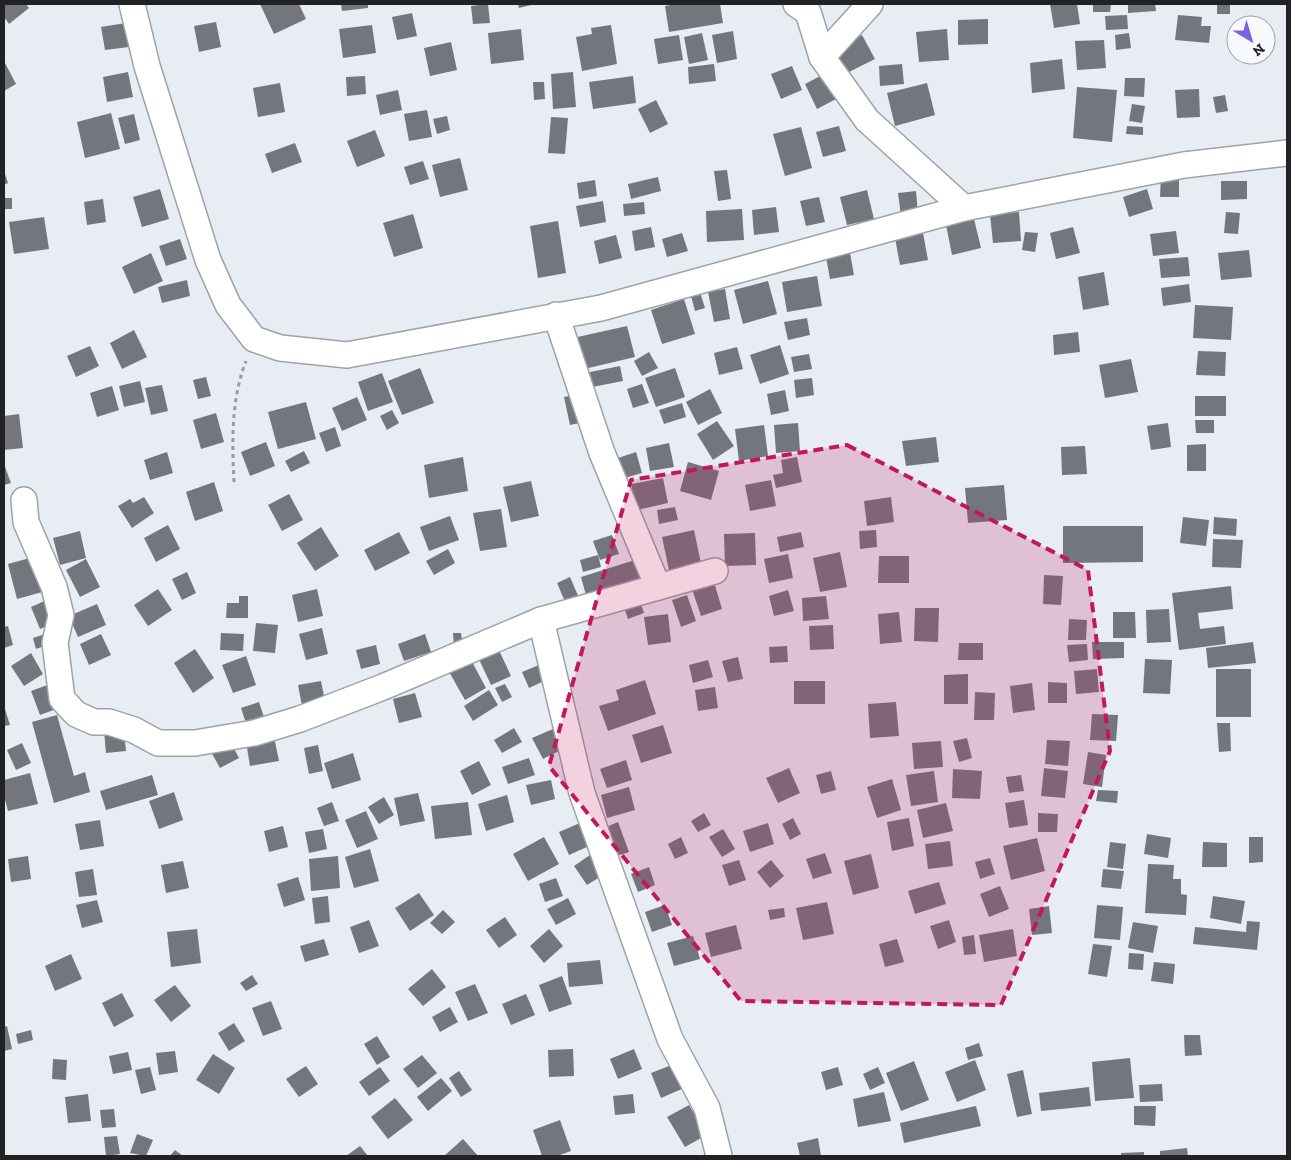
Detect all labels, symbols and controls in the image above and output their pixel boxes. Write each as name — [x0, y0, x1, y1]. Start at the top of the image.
north arrow — [1226, 15, 1276, 65]
text: N — [1249, 40, 1268, 60]

